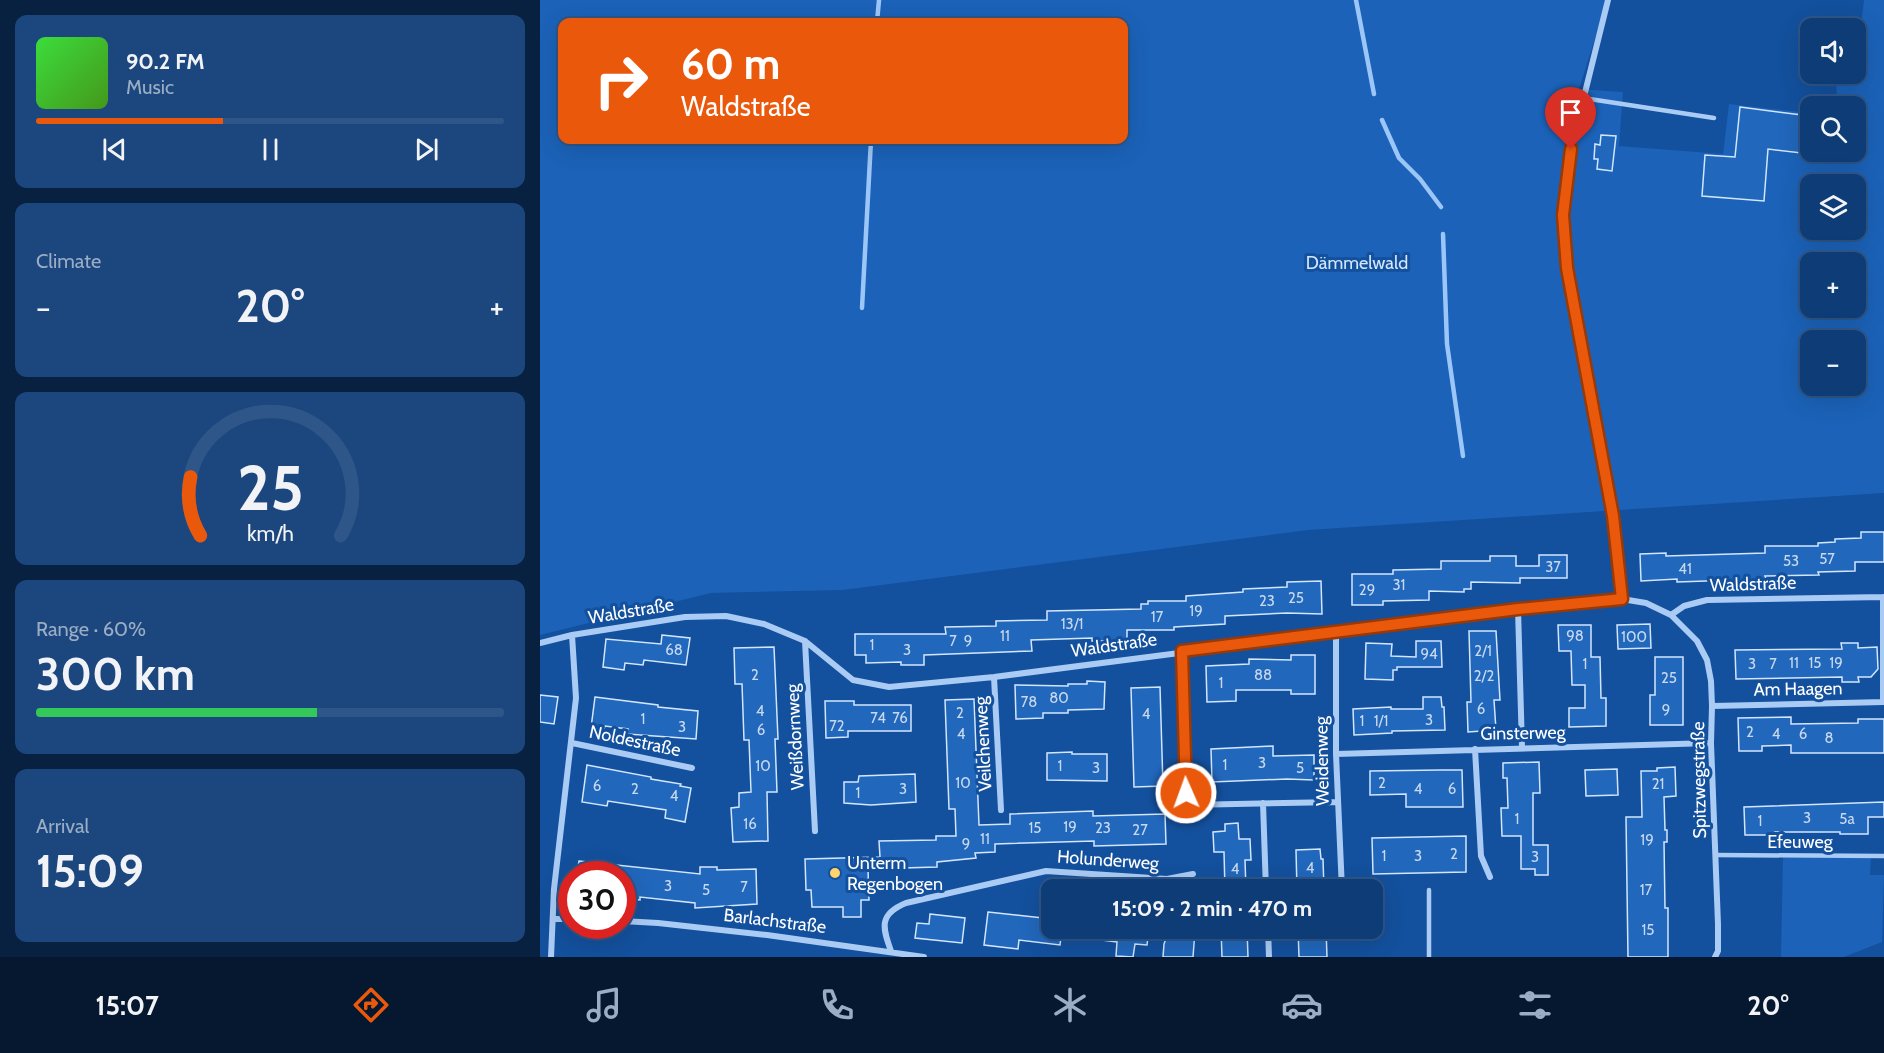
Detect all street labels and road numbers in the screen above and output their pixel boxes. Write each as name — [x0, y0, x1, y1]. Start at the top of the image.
street label: Waldstraße — [1709, 572, 1797, 596]
street label: Waldstraße — [587, 593, 675, 629]
street label: Waldstraße — [1070, 628, 1158, 662]
street label: Am Haagen — [1753, 677, 1843, 701]
street label: Weißdornweg — [781, 682, 809, 791]
street label: Veilchenweg — [969, 695, 996, 792]
street label: Weidenweg — [1310, 715, 1334, 806]
street label: Noldestraße — [587, 721, 683, 761]
street label: Ginsterweg — [1480, 721, 1567, 745]
street label: Spitzwegstraße — [1687, 721, 1711, 839]
street label: Efeuweg — [1767, 831, 1834, 853]
street label: Holunderweg — [1056, 845, 1161, 875]
street label: Barlachstraße — [722, 904, 828, 938]

